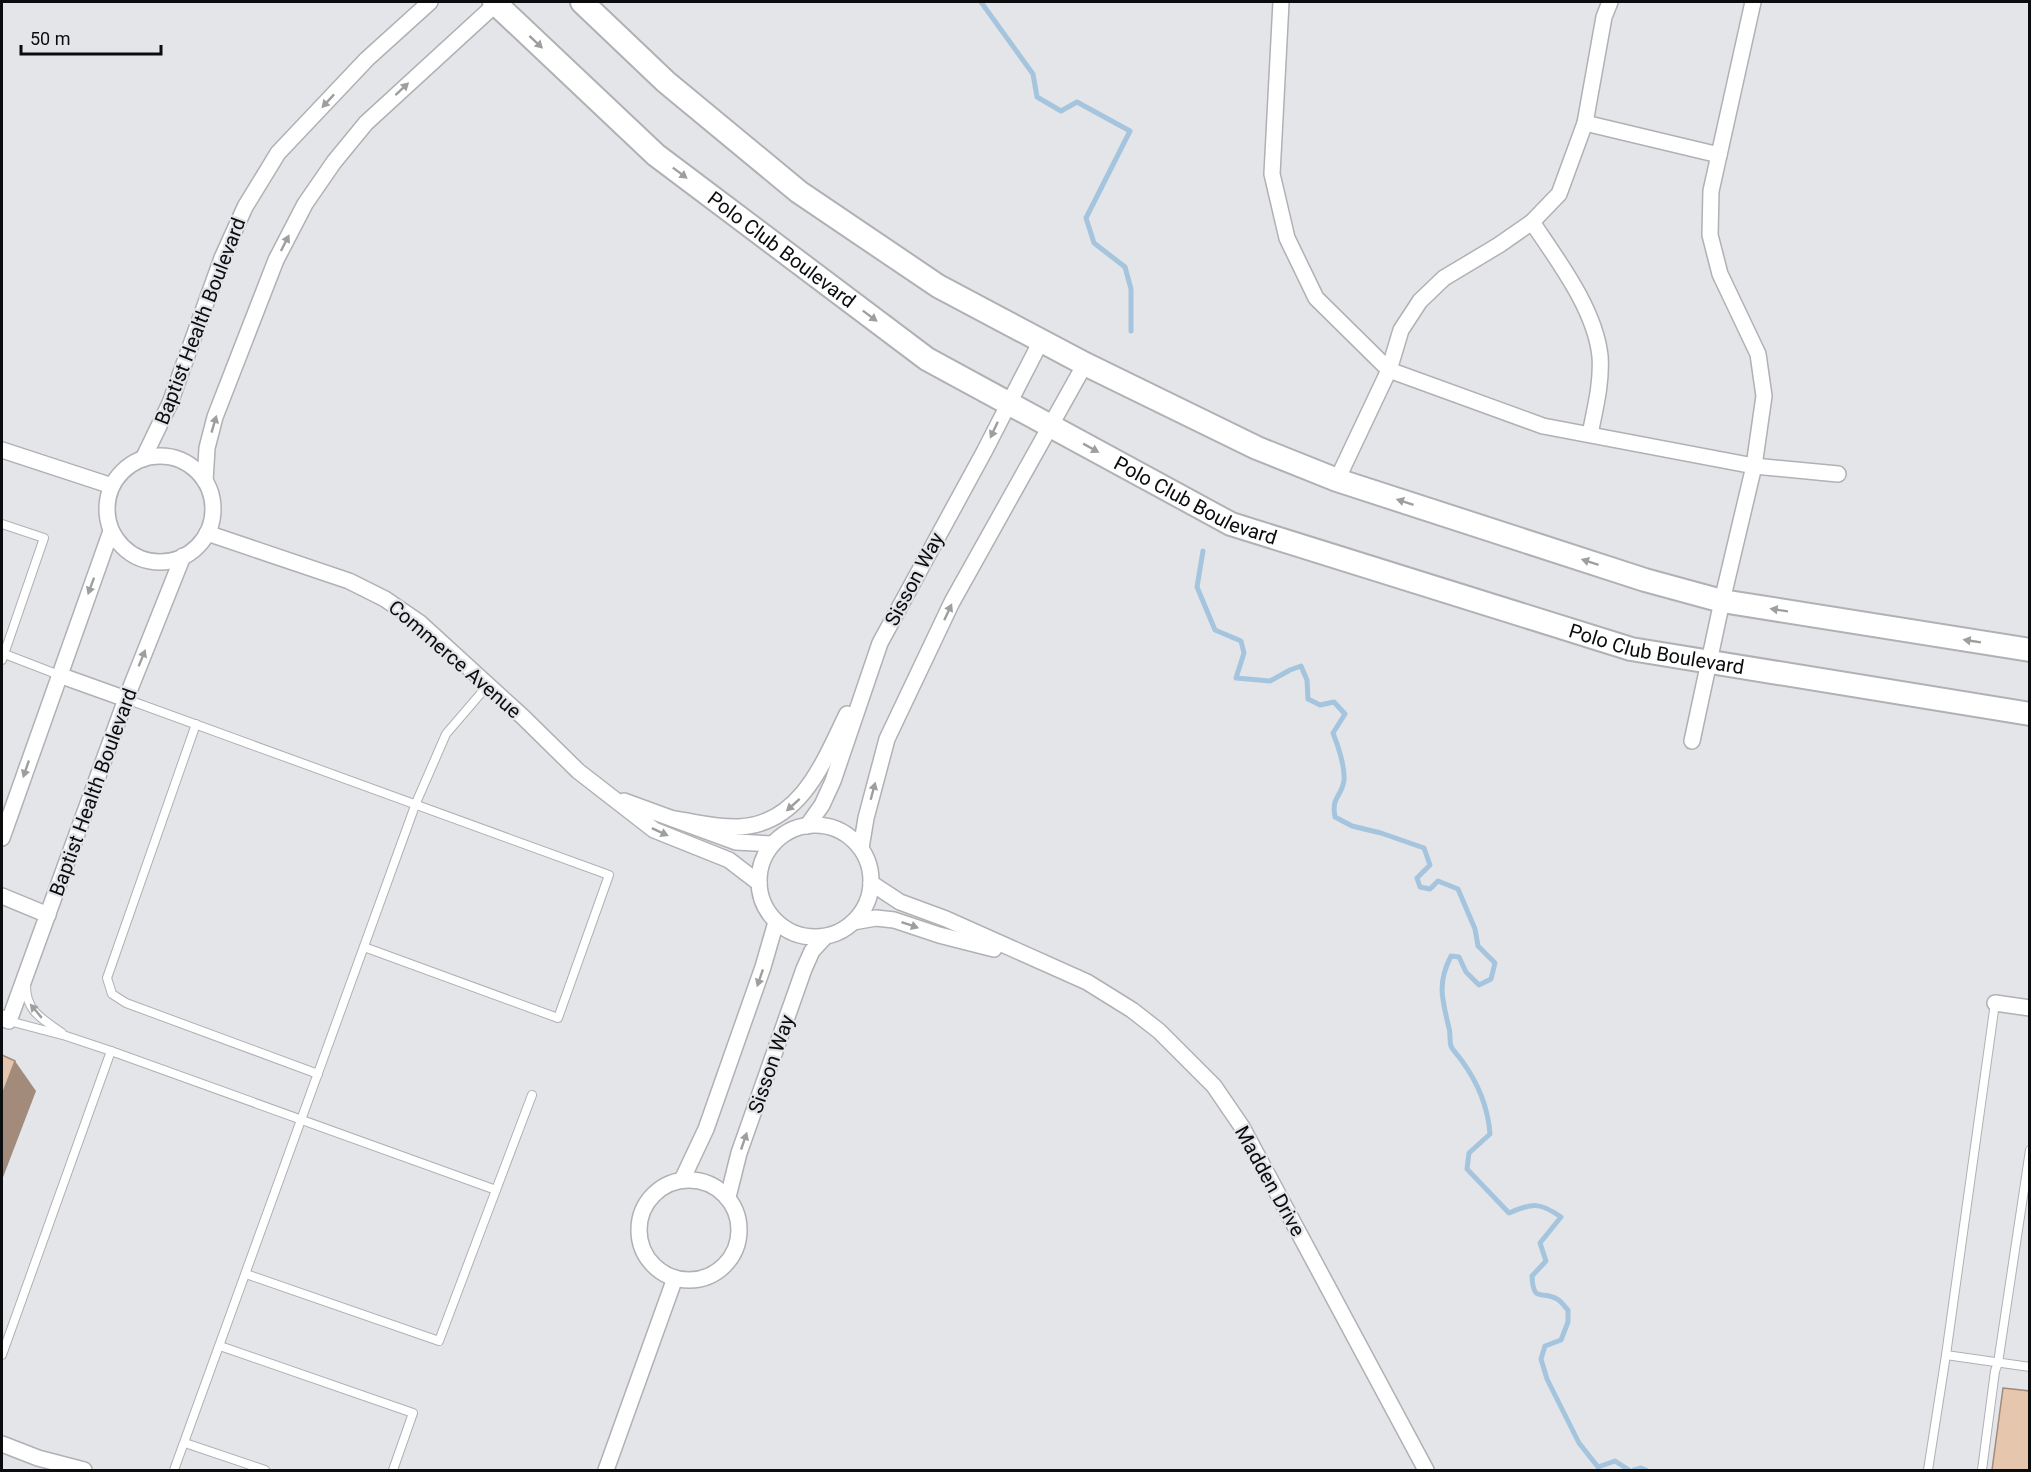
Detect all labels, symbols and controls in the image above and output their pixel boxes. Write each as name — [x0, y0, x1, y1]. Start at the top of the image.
scale bar — [21, 18, 160, 56]
text: 50 m — [30, 28, 70, 49]
one-way arrow — [528, 35, 543, 48]
one-way arrow — [395, 82, 410, 96]
one-way arrow — [321, 93, 335, 107]
one-way arrow — [673, 167, 688, 179]
street label: Polo Club Boulevard — [703, 186, 860, 313]
street label: Baptist Health Boulevard — [149, 214, 251, 428]
one-way arrow — [280, 234, 290, 251]
one-way arrow — [862, 309, 877, 321]
one-way arrow — [209, 415, 219, 433]
one-way arrow — [990, 421, 999, 438]
one-way arrow — [1082, 443, 1099, 453]
street label: Polo Club Boulevard — [1110, 451, 1280, 550]
one-way arrow — [1396, 497, 1414, 506]
street label: Sisson Way — [879, 528, 949, 630]
one-way arrow — [1581, 557, 1599, 567]
one-way arrow — [86, 577, 96, 595]
street label: Commerce Avenue — [384, 595, 526, 723]
one-way arrow — [943, 603, 952, 620]
one-way arrow — [1769, 606, 1788, 615]
street label: Polo Club Boulevard — [1566, 618, 1746, 679]
one-way arrow — [1962, 636, 1981, 645]
one-way arrow — [138, 649, 148, 667]
street label: Baptist Health Boulevard — [44, 685, 142, 899]
one-way arrow — [20, 760, 30, 778]
one-way arrow — [869, 782, 878, 800]
one-way arrow — [786, 798, 801, 811]
one-way arrow — [652, 827, 669, 836]
one-way arrow — [901, 921, 919, 931]
one-way arrow — [754, 969, 764, 987]
one-way arrow — [29, 1003, 42, 1019]
street label: Sisson Way — [743, 1011, 799, 1116]
street label: Madden Drive — [1230, 1122, 1310, 1240]
one-way arrow — [739, 1132, 749, 1150]

